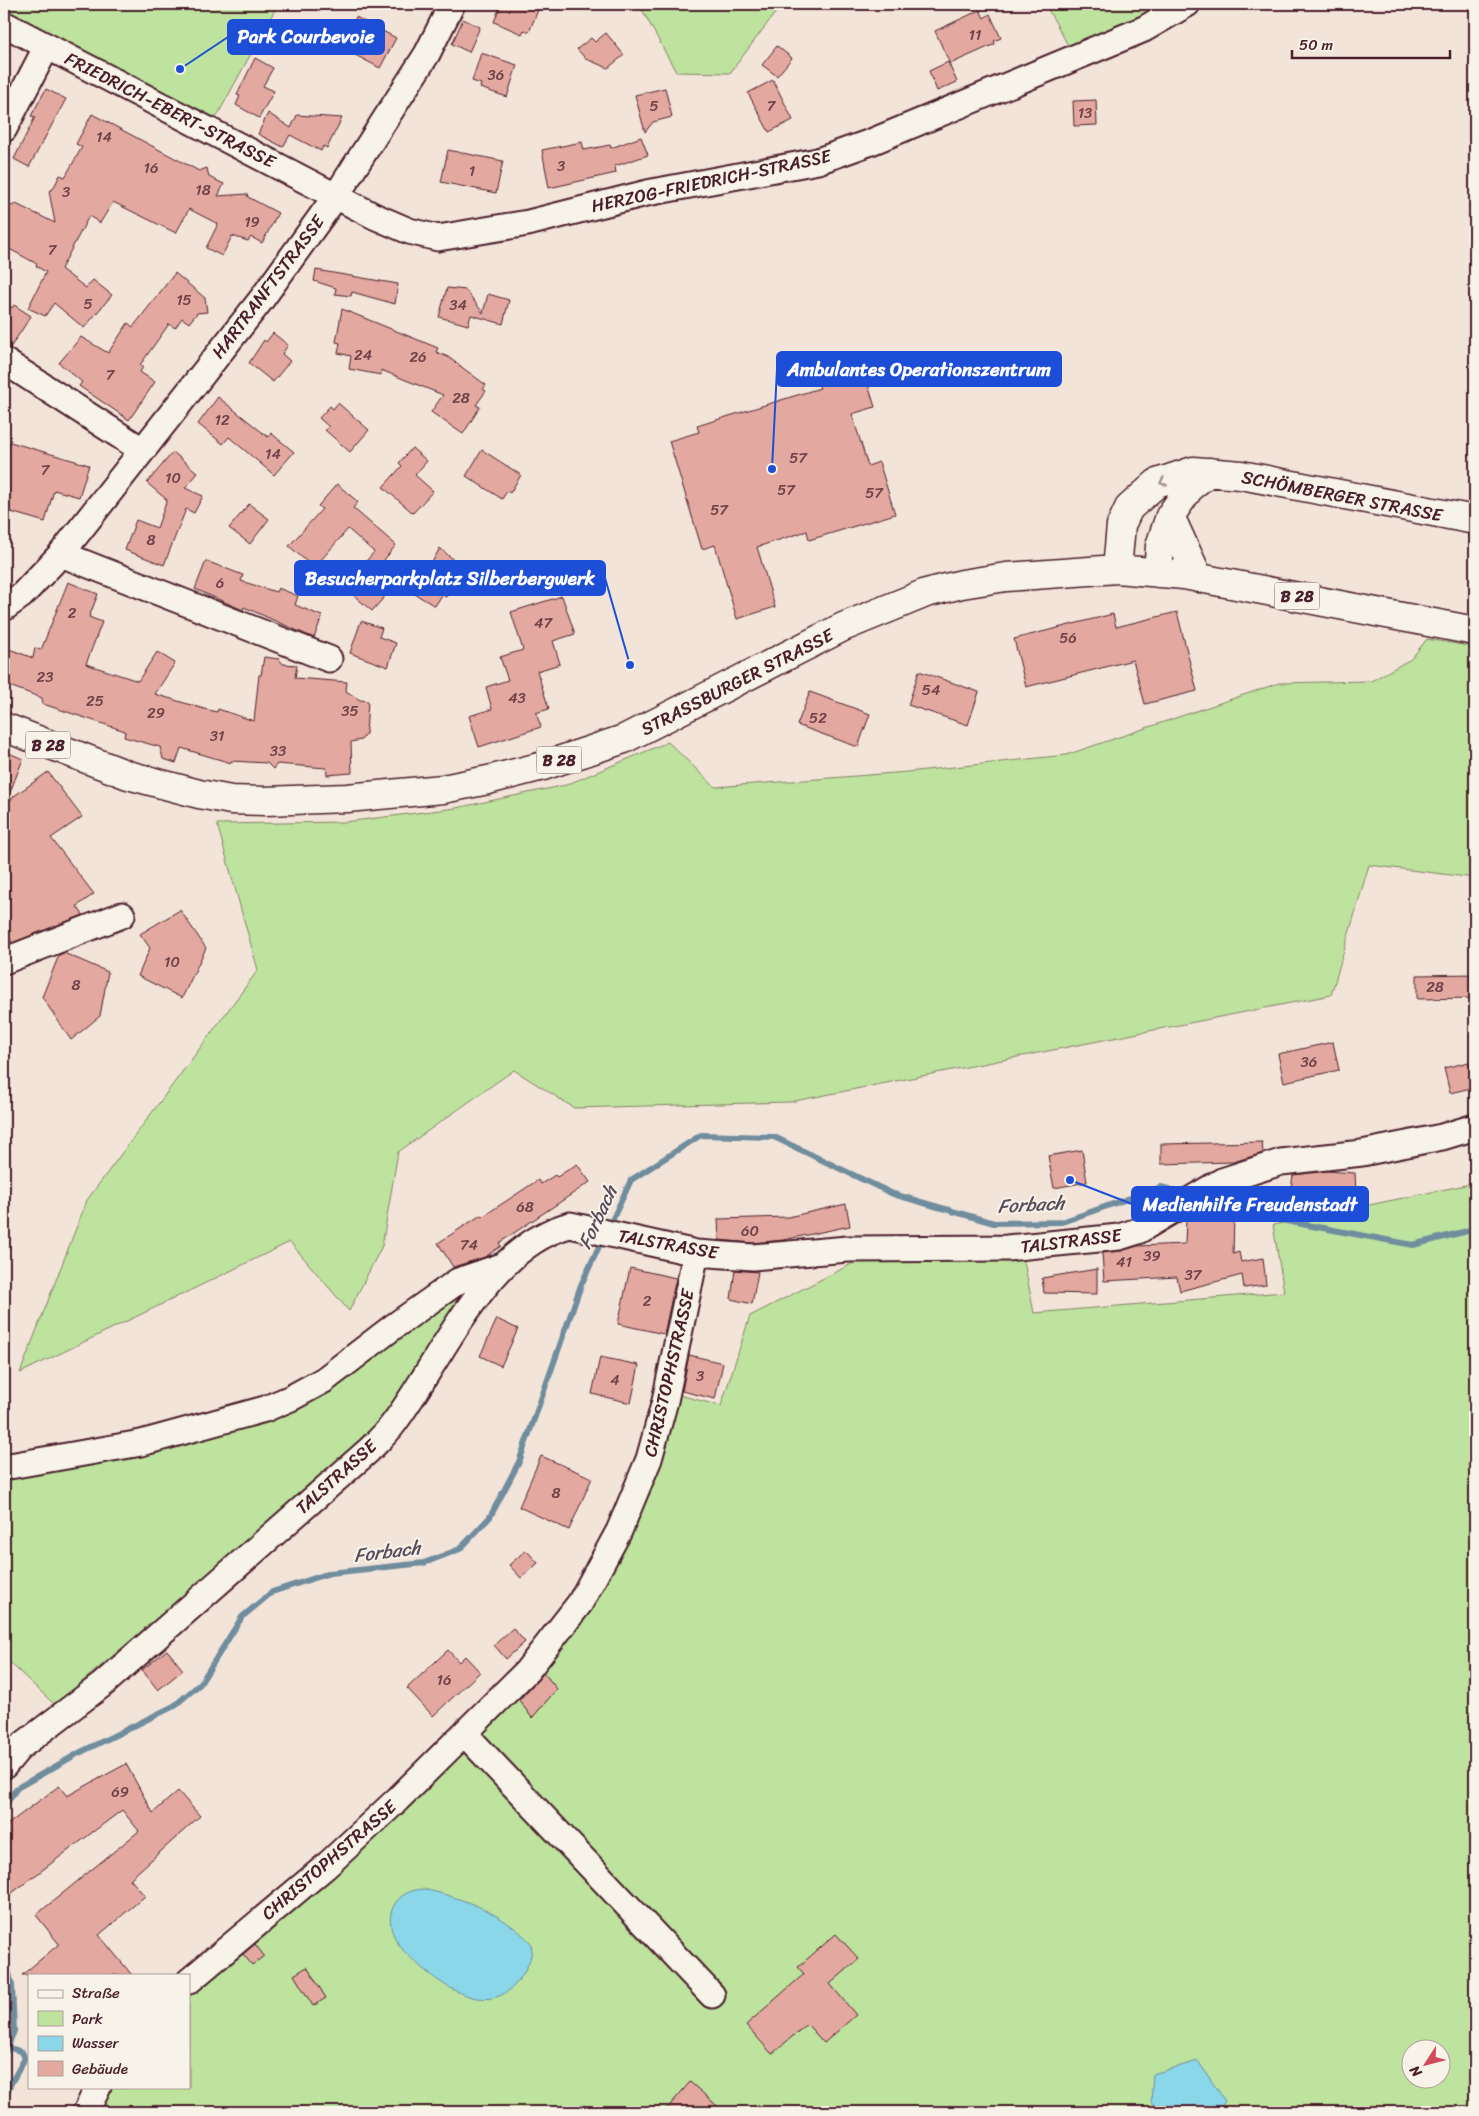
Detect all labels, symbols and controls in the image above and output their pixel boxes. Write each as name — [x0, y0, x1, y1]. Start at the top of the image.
callout: Park Courbevoie — [228, 20, 384, 54]
text: Park Courbevoie — [237, 20, 375, 53]
house number: 11 — [969, 22, 981, 48]
scale bar — [1292, 28, 1449, 60]
text: 50 m — [1299, 32, 1334, 58]
street label: FRIEDRICH-EBERT-STRASSE — [59, 43, 282, 178]
house number: 36 — [488, 62, 504, 88]
house number: 5 — [649, 93, 659, 119]
house number: 7 — [767, 93, 777, 119]
house number: 13 — [1078, 100, 1092, 126]
house number: 14 — [96, 124, 112, 150]
street label: HERZOG-FRIEDRICH-STRASSE — [588, 140, 835, 222]
house number: 3 — [557, 153, 565, 179]
house number: 16 — [144, 155, 158, 181]
house number: 1 — [469, 158, 475, 184]
house number: 18 — [195, 177, 211, 203]
house number: 3 — [62, 179, 70, 205]
street label: HARTRANFTSTRASSE — [203, 207, 334, 366]
house number: 19 — [244, 209, 260, 235]
house number: 7 — [48, 237, 58, 263]
house number: 15 — [176, 287, 192, 313]
house number: 5 — [83, 291, 93, 317]
house number: 34 — [449, 292, 467, 318]
house number: 24 — [354, 342, 372, 368]
house number: 26 — [409, 344, 427, 370]
callout: Ambulantes Operationszentrum — [777, 352, 1061, 386]
text: Ambulantes Operationszentrum — [786, 353, 1051, 386]
house number: 7 — [106, 362, 116, 388]
house number: 28 — [452, 385, 470, 411]
house number: 12 — [214, 407, 230, 433]
house number: 14 — [265, 441, 281, 467]
house number: 57 — [789, 445, 808, 471]
house number: 7 — [41, 457, 51, 483]
street label: SCHÖMBERGER STRASSE — [1239, 461, 1446, 531]
house number: 10 — [165, 465, 181, 491]
one-way arrow — [1159, 476, 1168, 486]
house number: 57 — [777, 477, 796, 503]
house number: 57 — [865, 480, 884, 506]
house number: 57 — [710, 497, 729, 523]
house number: 8 — [146, 527, 156, 553]
callout: Besucherparkplatz Silberbergwerk — [295, 561, 605, 595]
text: Besucherparkplatz Silberbergwerk — [305, 562, 596, 595]
house number: 6 — [216, 570, 224, 596]
road number: B 28 — [1274, 582, 1320, 610]
house number: 2 — [68, 600, 77, 626]
house number: 47 — [534, 610, 553, 636]
street label: STRASSBURGER STRASSE — [635, 619, 840, 745]
house number: 56 — [1059, 625, 1077, 651]
house number: 23 — [37, 664, 53, 690]
house number: 54 — [922, 677, 940, 703]
house number: 43 — [508, 685, 526, 711]
house number: 25 — [86, 688, 104, 714]
house number: 35 — [341, 698, 359, 724]
house number: 29 — [147, 700, 165, 726]
house number: 52 — [809, 705, 827, 731]
house number: 31 — [210, 723, 224, 749]
road number: B 28 — [26, 732, 70, 758]
house number: 33 — [270, 738, 286, 764]
road number: B 28 — [536, 746, 582, 774]
house number: 10 — [164, 949, 180, 975]
house number: 8 — [71, 972, 81, 998]
house number: 28 — [1426, 974, 1444, 1000]
house number: 36 — [1301, 1049, 1317, 1075]
water label: Forbach — [568, 1178, 627, 1255]
water label: Forbach — [997, 1186, 1067, 1223]
callout: Medienhilfe Freudenstadt — [1132, 1187, 1368, 1221]
text: Medienhilfe Freudenstadt — [1142, 1188, 1358, 1221]
house number: 68 — [516, 1194, 534, 1220]
house number: 60 — [741, 1218, 759, 1244]
street label: TALSTRASSE — [615, 1219, 722, 1269]
street label: TALSTRASSE — [1019, 1219, 1124, 1263]
house number: 74 — [460, 1232, 478, 1258]
house number: 39 — [1143, 1243, 1161, 1269]
house number: 41 — [1116, 1249, 1132, 1275]
house number: 37 — [1185, 1262, 1203, 1288]
street label: CHRISTOPHSTRASSE — [634, 1285, 704, 1460]
house number: 2 — [643, 1288, 652, 1314]
house number: 3 — [696, 1363, 704, 1389]
house number: 4 — [610, 1367, 620, 1393]
street label: TALSTRASSE — [288, 1431, 385, 1523]
house number: 8 — [551, 1480, 561, 1506]
water label: Forbach — [352, 1531, 424, 1572]
house number: 16 — [437, 1667, 451, 1693]
house number: 69 — [111, 1779, 129, 1805]
street label: CHRISTOPHSTRASSE — [254, 1791, 405, 1928]
legend — [28, 1974, 190, 2088]
text: Straße — [72, 1980, 120, 2006]
text: Park — [72, 2006, 103, 2032]
text: Wasser — [72, 2030, 120, 2056]
north arrow — [1402, 2038, 1452, 2088]
text: Gebäude — [72, 2056, 128, 2082]
text: N — [1403, 2060, 1429, 2083]

